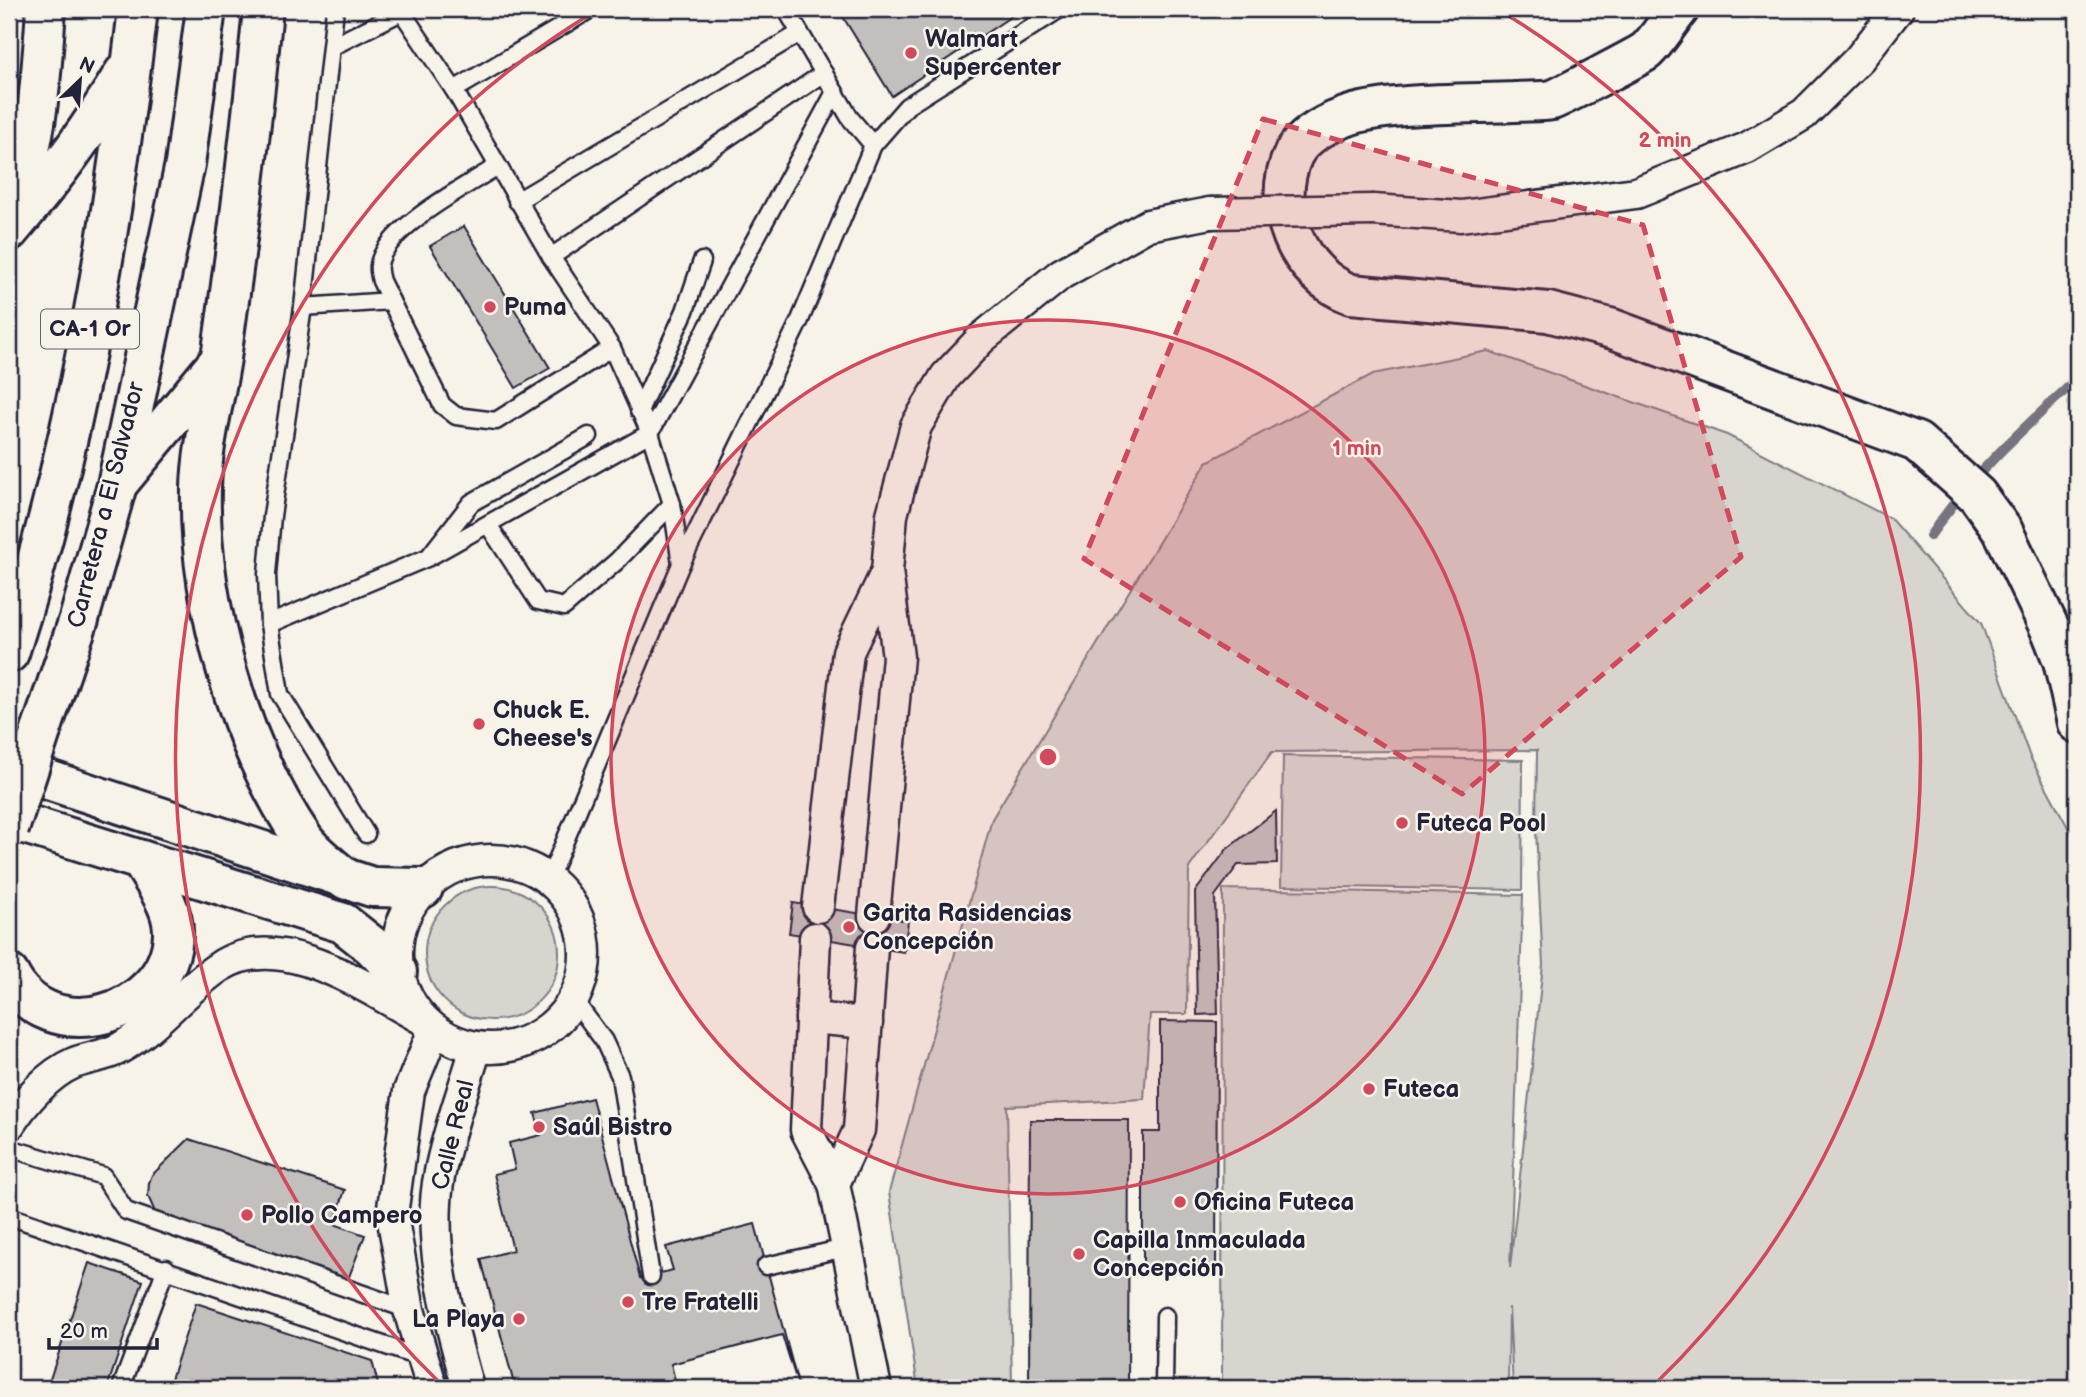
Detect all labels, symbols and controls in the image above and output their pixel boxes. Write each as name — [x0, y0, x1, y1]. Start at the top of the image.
place label: Walmart Supercenter — [925, 25, 1061, 82]
marker: Walmart Supercenter — [903, 45, 919, 61]
north arrow — [46, 46, 116, 116]
text: N — [75, 53, 98, 79]
text: 2 min — [1638, 128, 1692, 153]
place label: Puma — [504, 293, 567, 322]
marker: Puma — [482, 299, 498, 315]
road number: CA-1 Or — [41, 310, 139, 348]
street label: Carretera a El Salvador — [61, 379, 151, 631]
text: 1 min — [1332, 436, 1382, 461]
place label: Chuck E. Cheese's — [493, 696, 593, 753]
marker: Chuck E. Cheese's — [471, 716, 487, 732]
centre of rings — [1036, 745, 1060, 769]
place label: Futeca Pool — [1416, 809, 1546, 838]
marker: Futeca Pool — [1394, 815, 1410, 831]
place label: Garita Rasidencias Concepción — [863, 899, 1072, 956]
marker: Garita Rasidencias Concepción — [841, 919, 857, 935]
place label: Futeca — [1383, 1075, 1459, 1104]
street label: Calle Real — [425, 1077, 481, 1193]
marker: Futeca — [1361, 1081, 1377, 1097]
place label: Saúl Bistro — [553, 1113, 672, 1142]
marker: Saúl Bistro — [531, 1119, 547, 1135]
place label: Oficina Futeca — [1194, 1188, 1354, 1217]
marker: Oficina Futeca — [1172, 1194, 1188, 1210]
place label: Pollo Campero — [261, 1201, 422, 1230]
marker: Pollo Campero — [239, 1207, 255, 1223]
place label: Capilla Inmaculada Concepción — [1093, 1226, 1306, 1283]
marker: Capilla Inmaculada Concepción — [1071, 1246, 1087, 1262]
place label: Tre Fratelli — [642, 1288, 759, 1317]
marker: Tre Fratelli — [620, 1294, 636, 1310]
place label: La Playa — [412, 1305, 505, 1334]
scale bar — [49, 1306, 158, 1350]
marker: La Playa — [511, 1311, 527, 1327]
text: 20 m — [60, 1319, 108, 1344]

